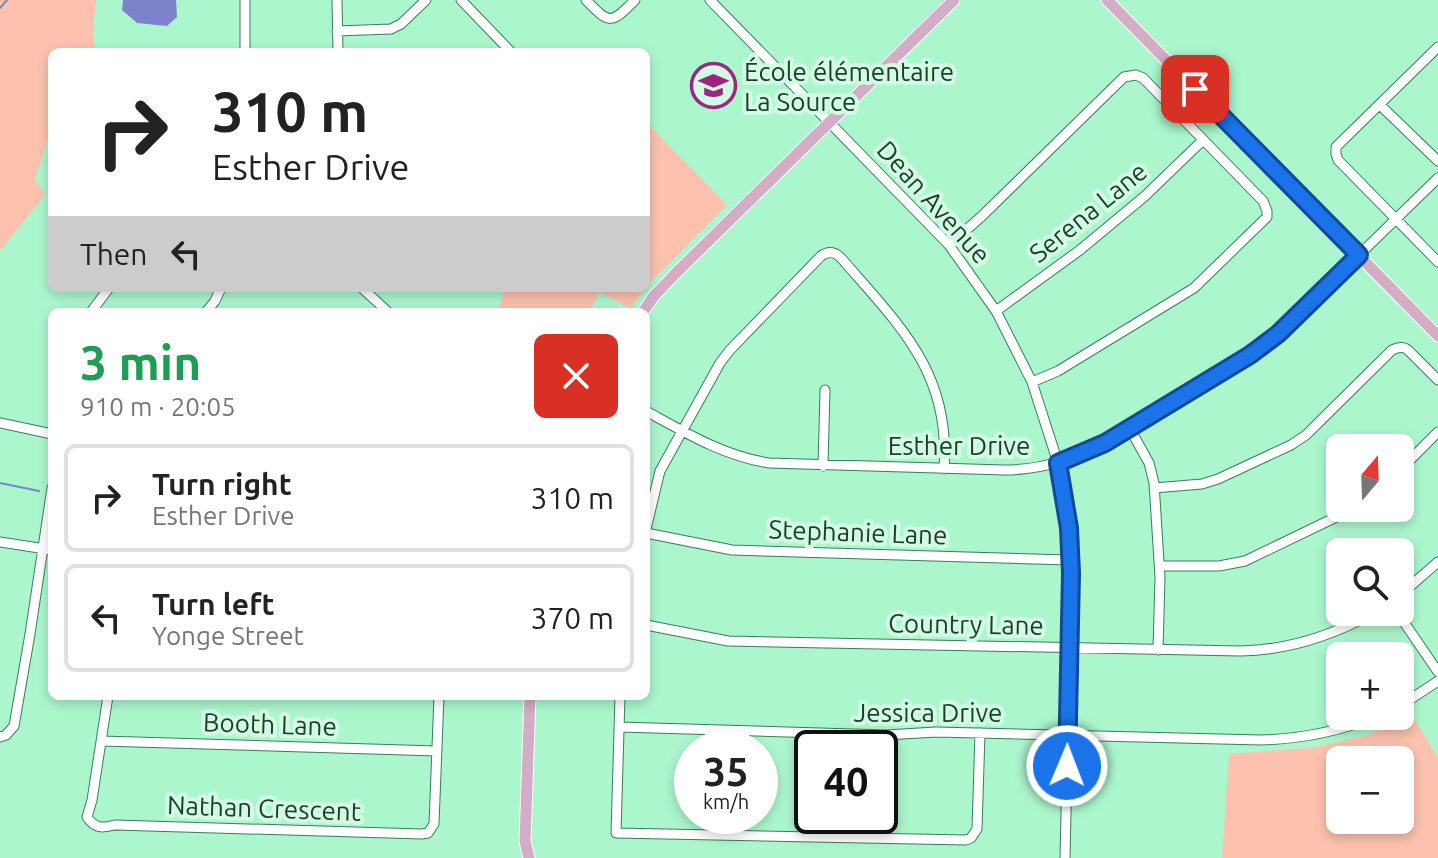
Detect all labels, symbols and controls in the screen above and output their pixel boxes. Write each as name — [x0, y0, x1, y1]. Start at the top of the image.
pin — [1161, 55, 1229, 123]
place label: École élémentaire La Source — [744, 56, 954, 116]
school or university icon: École élémentaire La Source — [689, 62, 737, 110]
icon: arrive — [1173, 67, 1217, 111]
icon: right — [80, 80, 184, 184]
text: 310 m — [212, 80, 368, 143]
street label: Dean Avenue — [872, 135, 996, 269]
text: Esther Drive — [212, 146, 409, 187]
street label: Serena Lane — [1024, 156, 1152, 268]
icon: left — [164, 232, 208, 276]
text: Then — [80, 237, 148, 271]
button: close — [534, 334, 618, 418]
text: 3 min — [80, 335, 201, 389]
text: 910 m · 20:05 — [80, 392, 236, 421]
street label: Esther Drive — [888, 431, 1030, 460]
north arrow — [1326, 434, 1414, 522]
map controls — [1326, 434, 1414, 834]
text: Turn right — [152, 467, 292, 501]
icon: right — [84, 476, 128, 520]
text: 310 m — [530, 481, 614, 515]
text: Esther Drive — [152, 501, 295, 530]
street label: Stephanie Lane — [768, 514, 948, 550]
button: search — [1326, 538, 1414, 626]
text: Turn left — [152, 587, 274, 621]
icon: left — [84, 596, 128, 640]
text: 370 m — [530, 601, 614, 635]
street label: Country Lane — [888, 608, 1044, 640]
text: Yonge Street — [152, 621, 304, 650]
button: + — [1326, 642, 1414, 730]
street label: Jessica Drive — [854, 698, 1002, 727]
street label: Booth Lane — [203, 707, 337, 741]
position arrow — [1025, 724, 1109, 808]
speed limit sign: 40 — [794, 730, 898, 834]
button: − — [1326, 746, 1414, 834]
text: 35 — [703, 749, 749, 794]
street label: Nathan Crescent — [167, 790, 361, 826]
text: km/h — [703, 790, 749, 813]

